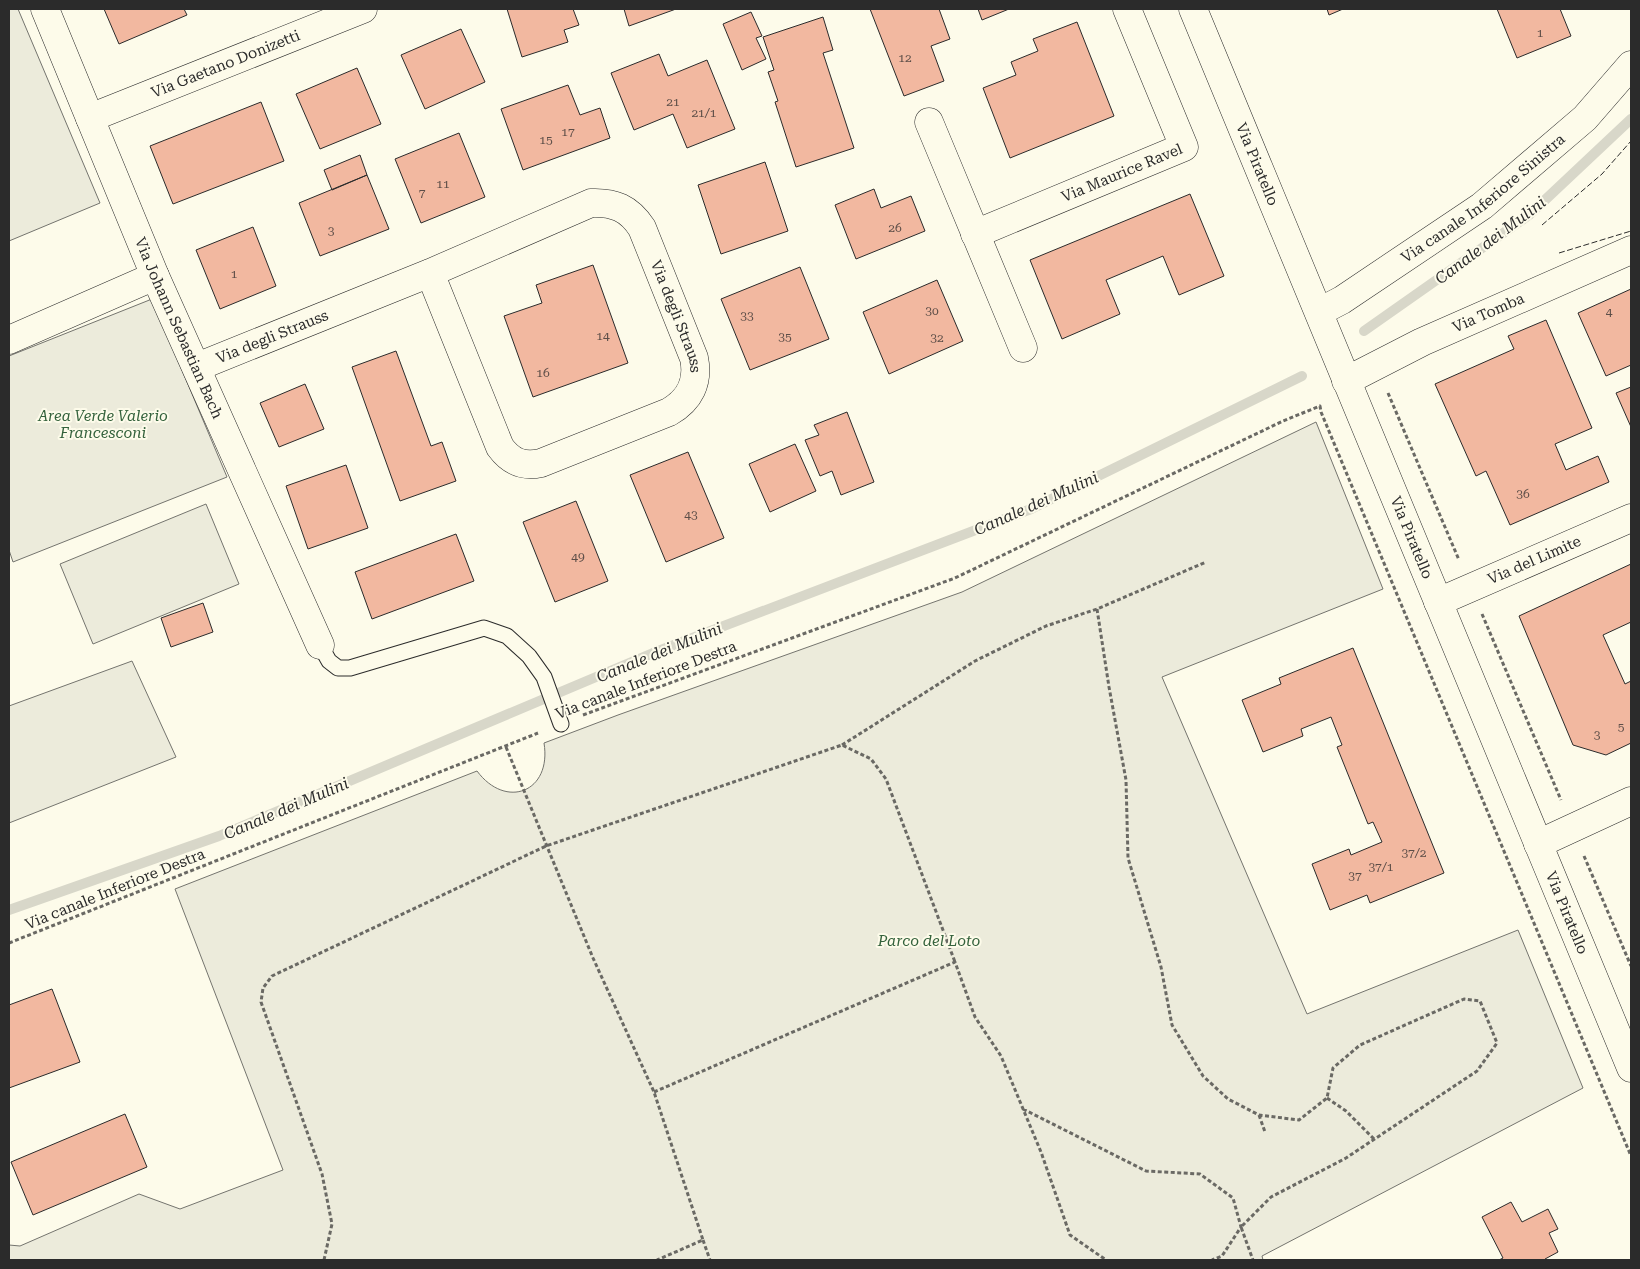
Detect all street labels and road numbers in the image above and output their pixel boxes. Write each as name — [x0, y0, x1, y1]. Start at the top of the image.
street label: Via Gaetano Donizetti — [149, 26, 303, 102]
street label: Via Piratello — [1232, 120, 1282, 208]
street label: Via canale Inferiore Sinistra — [1398, 130, 1569, 267]
street label: Via Maurice Ravel — [1059, 140, 1185, 206]
street label: Via Johann Sebastian Bach — [131, 235, 227, 422]
street label: Via degli Strauss — [647, 258, 704, 373]
street label: Via Tomba — [1450, 289, 1527, 336]
street label: Via degli Strauss — [213, 306, 331, 367]
street label: Via Piratello — [1387, 494, 1437, 582]
street label: Via del Limite — [1485, 532, 1584, 588]
street label: Via canale Inferiore Destra — [553, 637, 739, 723]
street label: Via canale Inferiore Destra — [22, 845, 208, 933]
street label: Via Piratello — [1542, 869, 1592, 957]

